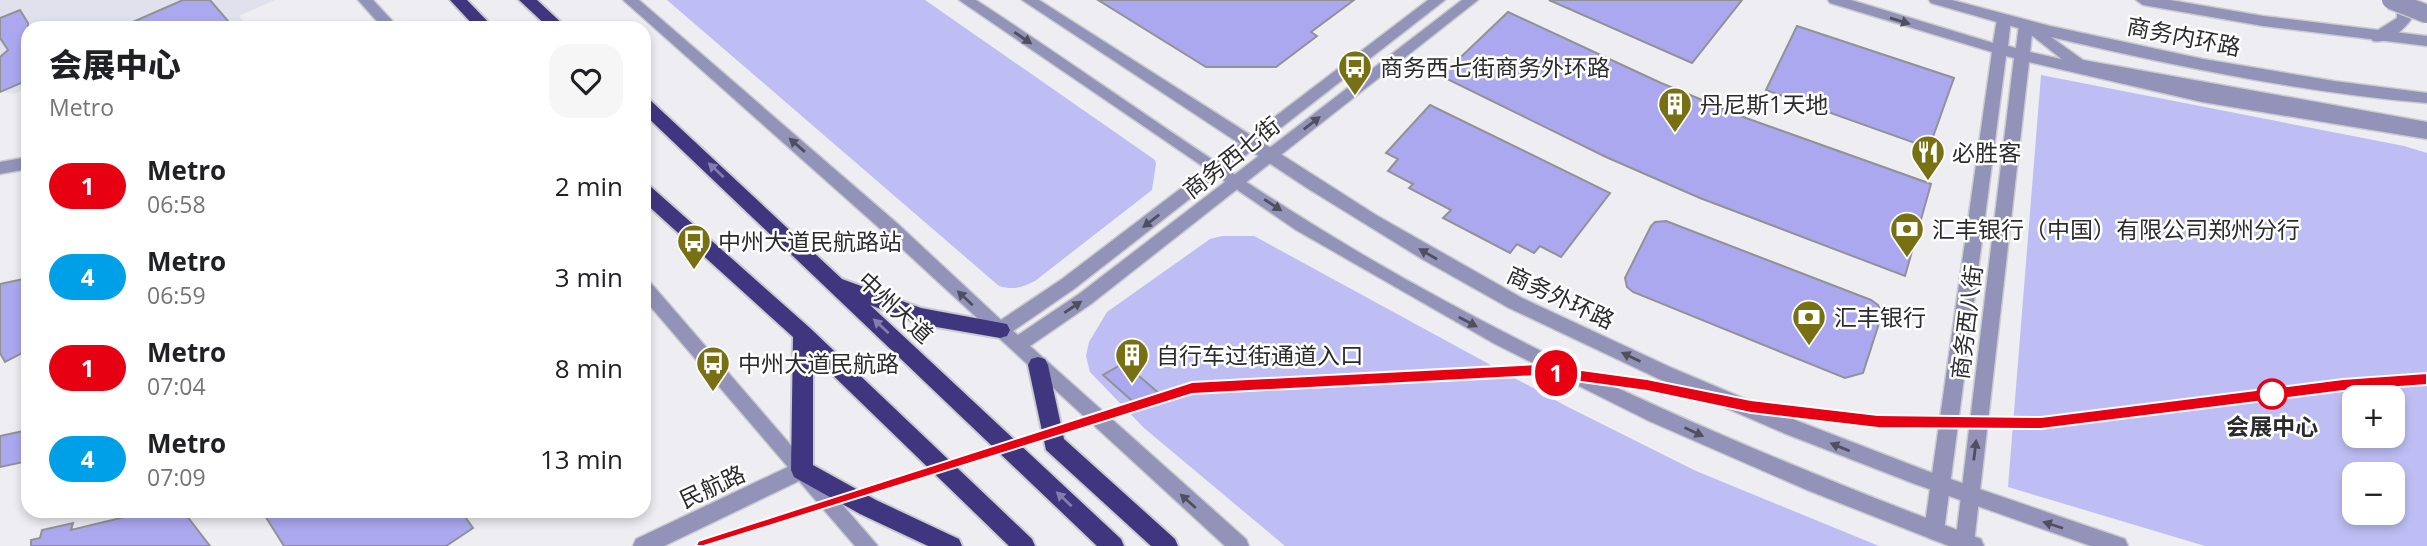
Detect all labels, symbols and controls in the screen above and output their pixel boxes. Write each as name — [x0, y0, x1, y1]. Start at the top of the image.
street label: 商务内环路 — [2125, 9, 2243, 63]
one-way arrow — [1890, 17, 1911, 27]
one-way arrow — [1014, 31, 1032, 45]
text: 会展中心 — [49, 42, 181, 87]
button: heart — [549, 44, 623, 118]
bus stop icon: 商务西七街商务外环路 — [1336, 48, 1374, 97]
place label: 商务西七街商务外环路 — [1380, 51, 1610, 83]
building icon: 丹尼斯1天地 — [1656, 85, 1694, 134]
place label: 丹尼斯1天地 — [1700, 88, 1828, 120]
text: Metro — [49, 91, 114, 123]
street label: 商务西七街 — [1176, 109, 1286, 205]
one-way arrow — [1302, 116, 1320, 131]
restaurant icon: 必胜客 — [1909, 133, 1947, 182]
place label: 必胜客 — [1952, 136, 2021, 168]
one-way arrow — [788, 137, 806, 153]
text: Metro — [147, 152, 226, 188]
one-way arrow — [708, 162, 725, 178]
text: 2 min — [555, 168, 623, 204]
text: 1 — [81, 169, 94, 202]
text: 06:58 — [147, 188, 206, 220]
one-way arrow — [1263, 199, 1282, 212]
bank icon: 汇丰银行（中国）有限公司郑州分行 — [1888, 210, 1926, 259]
one-way arrow — [1142, 213, 1160, 227]
place label: 汇丰银行（中国）有限公司郑州分行 — [1932, 213, 2300, 245]
bus stop icon: 中州大道民航路站 — [675, 222, 713, 271]
place label: 中州大道民航路站 — [718, 225, 902, 257]
text: Metro — [147, 243, 226, 279]
one-way arrow — [1418, 248, 1437, 260]
street label: 商务外环路 — [1502, 258, 1620, 336]
text: 3 min — [555, 259, 623, 295]
text: 4 — [81, 260, 94, 293]
street label: 商务西八街 — [1943, 263, 1989, 381]
street label: 中州大道 — [851, 264, 941, 350]
text: 06:59 — [147, 279, 206, 311]
one-way arrow — [956, 290, 974, 306]
bank icon: 汇丰银行 — [1790, 298, 1828, 347]
one-way arrow — [1064, 300, 1082, 314]
place label: 汇丰银行 — [1834, 301, 1926, 333]
one-way arrow — [1458, 316, 1478, 328]
one-way arrow — [873, 318, 890, 334]
text: Metro — [147, 334, 226, 370]
building icon: 自行车过街通道入口 — [1113, 336, 1151, 385]
place label: 自行车过街通道入口 — [1156, 339, 1363, 371]
bus stop icon: 中州大道民航路 — [694, 344, 732, 393]
place label: 中州大道民航路 — [738, 347, 899, 379]
text: 8 min — [555, 350, 623, 386]
line badge: 1 — [1533, 350, 1579, 396]
text: 1 — [81, 351, 94, 384]
one-way arrow — [1621, 351, 1641, 363]
text: 1 — [1549, 356, 1563, 389]
text: 07:04 — [147, 370, 206, 402]
marker: 会展中心 — [2257, 379, 2287, 409]
map controls — [2342, 385, 2405, 525]
button: + — [2342, 385, 2405, 448]
place label: 会展中心 — [2226, 410, 2318, 442]
text: Metro — [147, 425, 226, 461]
one-way arrow — [1684, 427, 1705, 438]
one-way arrow — [1970, 439, 1981, 461]
text: 13 min — [540, 441, 623, 477]
one-way arrow — [1829, 441, 1850, 452]
text: 4 — [81, 442, 94, 475]
street label: 民航路 — [674, 457, 750, 515]
text: 07:09 — [147, 461, 206, 493]
button: − — [2342, 462, 2405, 525]
one-way arrow — [1056, 492, 1073, 508]
one-way arrow — [1179, 494, 1196, 509]
one-way arrow — [2043, 519, 2064, 530]

